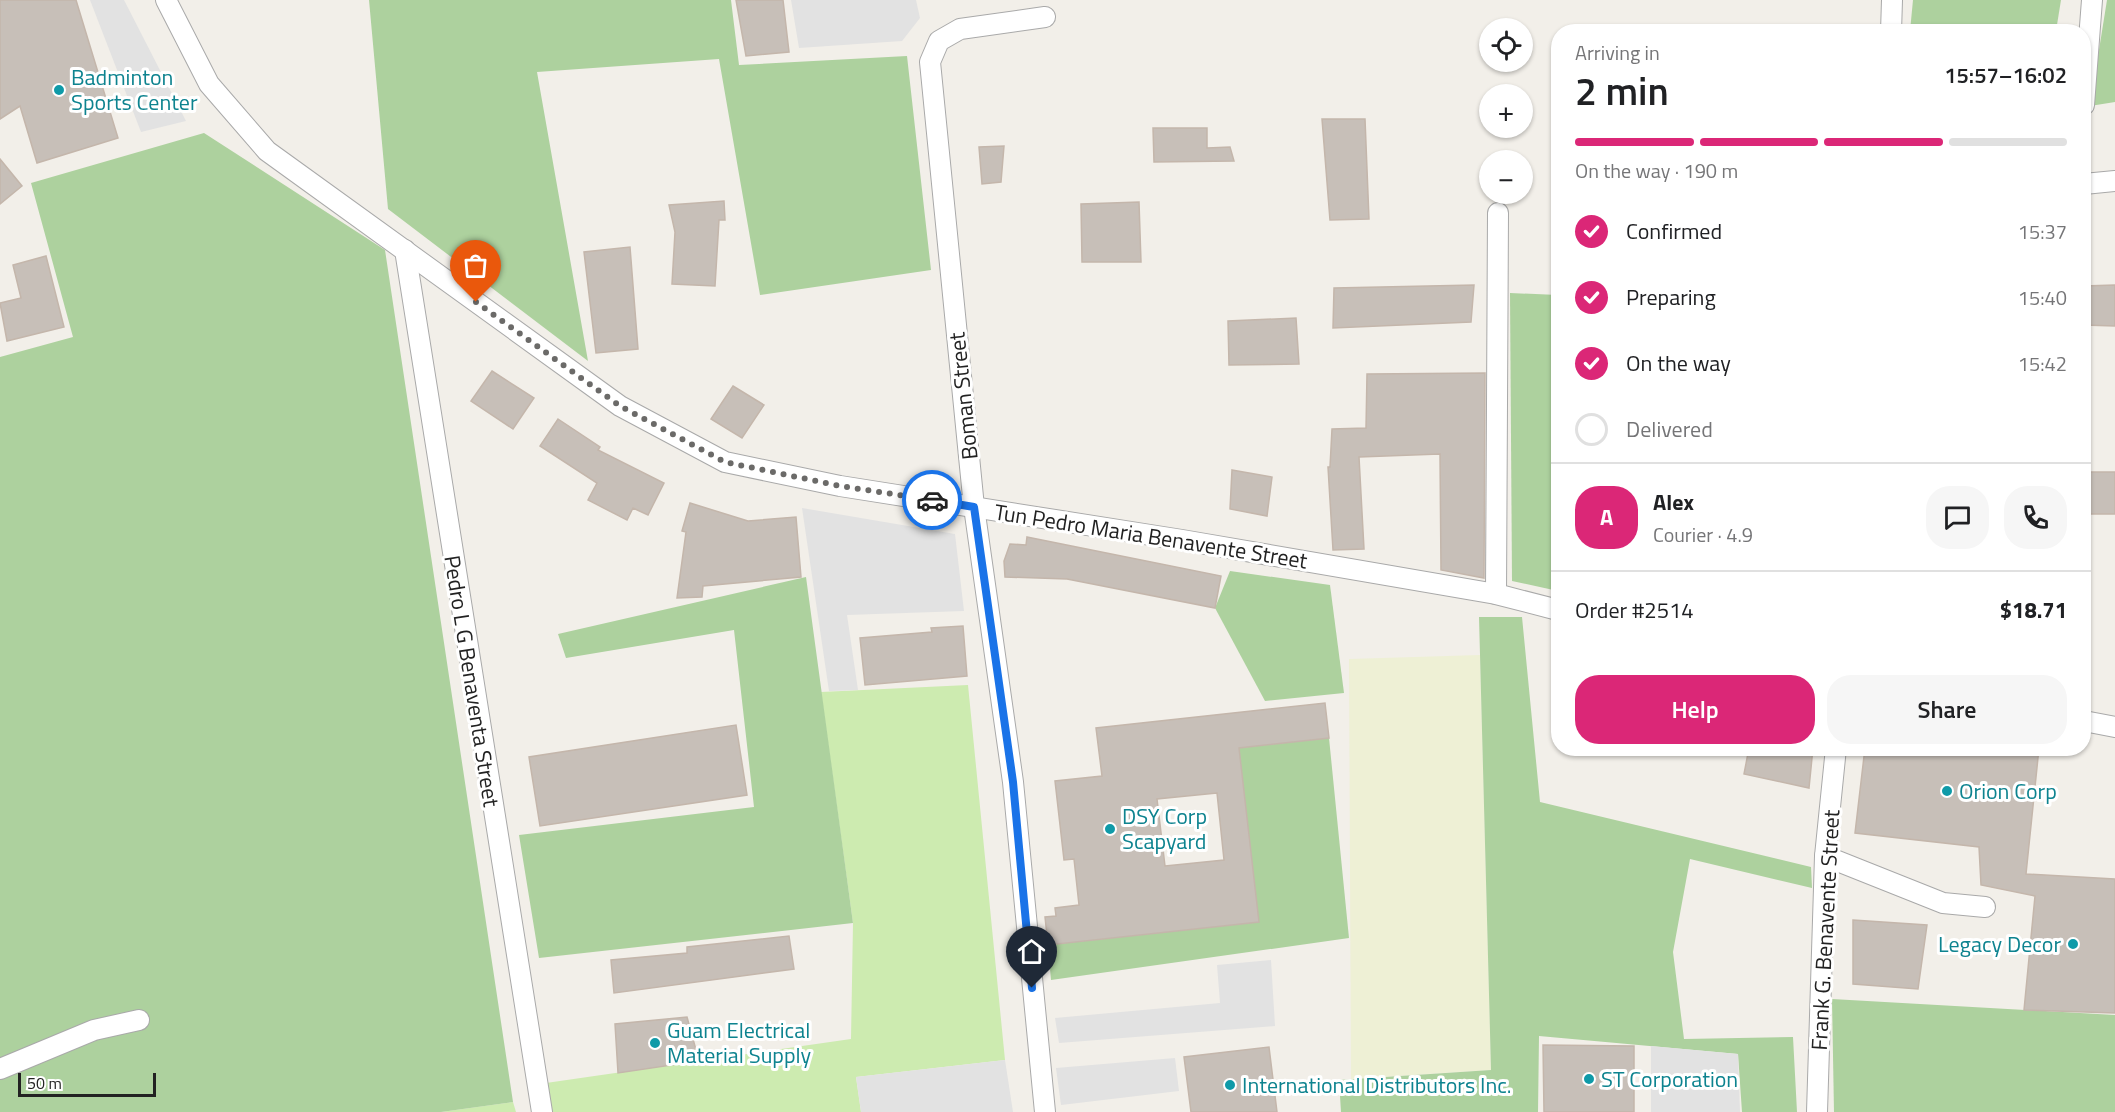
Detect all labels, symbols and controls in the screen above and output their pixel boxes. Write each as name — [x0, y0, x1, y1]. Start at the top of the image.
map controls — [1479, 18, 1533, 204]
button: locate — [1479, 18, 1533, 72]
text: Arriving in — [1575, 37, 1660, 68]
text: 15:57–16:02 — [1944, 58, 2067, 92]
place label: Badminton Sports Center — [71, 60, 198, 119]
text: 2 min — [1575, 61, 1669, 120]
marker: Badminton Sports Center — [52, 83, 66, 97]
button: + — [1479, 84, 1533, 138]
button: − — [1479, 150, 1533, 204]
text: On the way · 190 m — [1575, 155, 1738, 186]
text: Confirmed — [1626, 214, 1722, 248]
icon: check — [1575, 215, 1608, 248]
text: 15:37 — [2018, 216, 2067, 247]
pin — [450, 240, 501, 302]
icon: bag — [459, 249, 492, 282]
text: Preparing — [1626, 280, 1716, 314]
icon: check — [1575, 281, 1608, 314]
text: 15:40 — [2018, 282, 2067, 313]
street label: Boman Street — [939, 330, 987, 461]
text: On the way — [1626, 346, 1731, 380]
icon: check — [1575, 347, 1608, 380]
text: 15:42 — [2018, 348, 2067, 379]
text: Delivered — [1626, 412, 1713, 446]
courier — [902, 470, 962, 530]
icon: car — [916, 484, 949, 517]
text: Alex — [1653, 485, 1694, 519]
button: chat — [1926, 486, 1989, 549]
button: phone — [2004, 486, 2067, 549]
street label: Tun Pedro Maria Benavente Street — [992, 494, 1310, 578]
text: A — [1600, 500, 1613, 534]
text: Courier · 4.9 — [1653, 519, 1753, 550]
street label: Pedro L G Benaventa Street — [435, 553, 509, 809]
text: Order #2514 — [1575, 593, 1694, 627]
text: $18.71 — [2000, 593, 2067, 627]
button: Help — [1575, 675, 1815, 744]
button: Share — [1827, 675, 2067, 744]
place label: Orion Corp — [1959, 774, 2057, 808]
marker: Orion Corp — [1940, 784, 1954, 798]
place label: DSY Corp Scapyard — [1122, 799, 1207, 858]
street label: Frank G. Benavente Street — [1802, 808, 1848, 1051]
marker: DSY Corp Scapyard — [1103, 822, 1117, 836]
pin — [1006, 926, 1057, 988]
place label: Legacy Decor — [1938, 927, 2061, 961]
icon: home — [1015, 935, 1048, 968]
marker: Legacy Decor — [2066, 937, 2080, 951]
place label: Guam Electrical Material Supply — [667, 1013, 812, 1072]
marker: Guam Electrical Material Supply — [648, 1036, 662, 1050]
place label: ST Corporation — [1601, 1062, 1738, 1096]
place label: International Distributors Inc. — [1242, 1068, 1512, 1102]
scale bar — [18, 1070, 156, 1098]
text: 50 m — [27, 1071, 62, 1095]
marker: ST Corporation — [1582, 1072, 1596, 1086]
marker: International Distributors Inc. — [1223, 1078, 1237, 1092]

